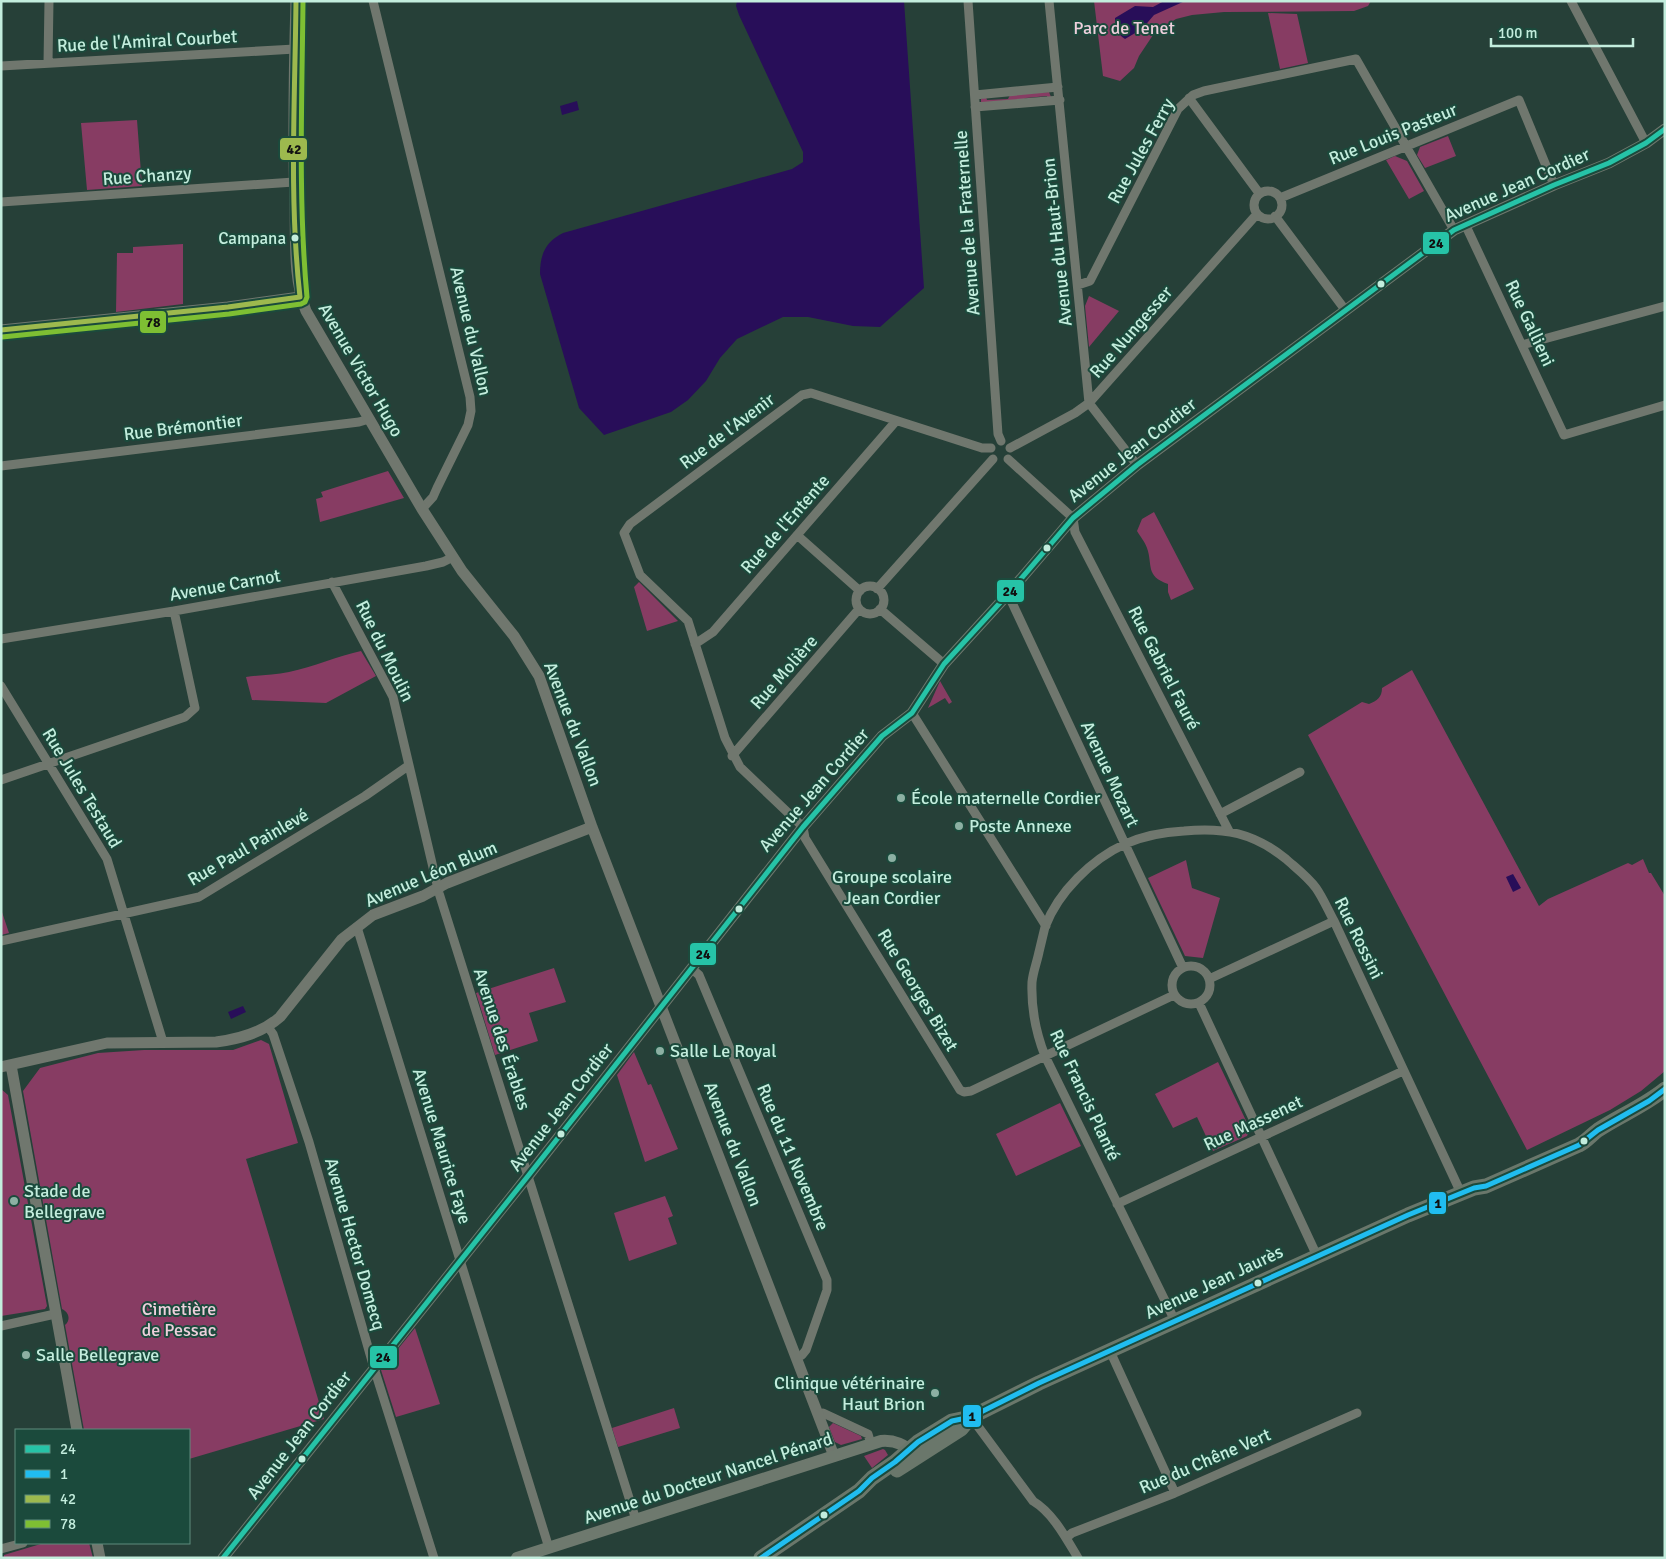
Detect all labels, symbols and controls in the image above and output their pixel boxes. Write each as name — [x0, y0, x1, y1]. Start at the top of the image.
scale bar — [1491, 15, 1634, 47]
park label: Parc de Tenet — [1073, 17, 1175, 39]
text: 100 m — [1498, 24, 1538, 42]
street label: Rue de l'Amiral Courbet — [56, 25, 238, 57]
street label: Rue Jules Ferry — [1103, 94, 1179, 208]
street label: Rue Louis Pasteur — [1326, 98, 1461, 170]
street label: Avenue de la Fraternelle — [950, 130, 984, 316]
line badge: 42 — [279, 137, 308, 161]
text: 42 — [286, 141, 302, 158]
street label: Avenue Jean Cordier — [1441, 143, 1593, 227]
street label: Avenue du Haut-Brion — [1037, 157, 1077, 327]
street label: Rue Chanzy — [102, 162, 193, 190]
place label: Campana — [218, 228, 286, 249]
line badge: 24 — [1422, 231, 1450, 255]
marker: Campana — [290, 233, 300, 243]
text: 24 — [1428, 235, 1444, 252]
street label: Avenue du Vallon — [445, 264, 497, 398]
street label: Rue Gallieni — [1500, 276, 1560, 370]
unlabelled marker — [1376, 279, 1386, 289]
street label: Rue Nungesser — [1085, 281, 1177, 383]
street label: Avenue Victor Hugo — [314, 299, 408, 441]
line badge: 78 — [139, 310, 167, 334]
text: 78 — [145, 314, 161, 331]
street label: Rue de l'Avenir — [675, 388, 779, 474]
street label: Avenue Jean Cordier — [1063, 393, 1201, 507]
street label: Rue Brémontier — [122, 409, 244, 445]
street label: Rue de l'Entente — [736, 470, 834, 578]
unlabelled marker — [1042, 543, 1052, 553]
street label: Avenue Carnot — [168, 564, 282, 606]
line badge: 24 — [996, 579, 1025, 603]
text: 24 — [1002, 583, 1018, 600]
street label: Rue du Moulin — [351, 597, 419, 705]
street label: Rue Gabriel Fauré — [1123, 602, 1205, 734]
street label: Rue Molière — [746, 630, 822, 714]
street label: Avenue du Vallon — [539, 659, 607, 789]
street label: Avenue Mozart — [1076, 718, 1144, 830]
street label: Avenue Jean Cordier — [754, 723, 874, 856]
street label: Rue Jules Testaud — [38, 724, 126, 852]
place label: École maternelle Cordier — [911, 787, 1101, 809]
marker: École maternelle Cordier — [895, 792, 907, 804]
street label: Rue Paul Painlevé — [184, 804, 312, 890]
place label: Poste Annexe — [969, 815, 1072, 837]
marker: Poste Annexe — [953, 820, 965, 832]
street label: Avenue Léon Blum — [362, 836, 500, 912]
marker: Groupe scolaire Jean Cordier — [886, 852, 898, 864]
place label: Groupe scolaire Jean Cordier — [832, 866, 952, 909]
street label: Rue Rossini — [1330, 893, 1388, 983]
unlabelled marker — [734, 904, 744, 914]
street label: Rue Georges Bizet — [873, 925, 963, 1055]
line badge: 24 — [689, 942, 717, 966]
text: 24 — [695, 946, 711, 963]
street label: Avenue des Érables — [469, 965, 535, 1113]
street label: Rue Francis Planté — [1045, 1026, 1125, 1164]
street label: Avenue Jean Cordier — [504, 1038, 618, 1176]
place label: Salle Le Royal — [670, 1040, 776, 1062]
marker: Salle Le Royal — [654, 1045, 666, 1057]
street label: Avenue Maurice Faye — [408, 1065, 476, 1227]
street label: Avenue du Vallon — [699, 1079, 767, 1209]
street label: Rue du 11 Novembre — [752, 1080, 834, 1234]
street label: Rue Massenet — [1200, 1090, 1306, 1156]
unlabelled marker — [556, 1129, 566, 1139]
unlabelled marker — [1579, 1136, 1589, 1146]
street label: Avenue Hector Domecq — [320, 1155, 390, 1333]
place label: Stade de Bellegrave — [24, 1180, 105, 1223]
line badge: 1 — [1428, 1191, 1447, 1215]
marker: Stade de Bellegrave — [8, 1195, 20, 1207]
text: 1 — [1434, 1195, 1442, 1212]
street label: Avenue Jean Jaurès — [1141, 1240, 1287, 1324]
unlabelled marker — [1253, 1278, 1263, 1288]
park label: Cimetière de Pessac — [142, 1298, 216, 1341]
place label: Salle Bellegrave — [36, 1344, 159, 1366]
line badge: 24 — [369, 1345, 398, 1369]
marker: Salle Bellegrave — [20, 1349, 32, 1361]
text: 24 — [375, 1349, 391, 1366]
street label: Avenue Jean Cordier — [242, 1366, 356, 1504]
place label: Clinique vétérinaire Haut Brion — [774, 1372, 925, 1415]
marker: Clinique vétérinaire Haut Brion — [929, 1387, 941, 1399]
line badge: 1 — [962, 1404, 982, 1428]
text: 1 — [968, 1408, 976, 1425]
street label: Rue du Chêne Vert — [1136, 1423, 1274, 1499]
street label: Avenue du Docteur Nancel Pénard — [581, 1427, 835, 1529]
legend — [15, 1429, 190, 1544]
text: 24 — [60, 1440, 76, 1458]
unlabelled marker — [297, 1454, 307, 1464]
text: 1 — [60, 1465, 68, 1483]
text: 42 — [60, 1490, 76, 1508]
unlabelled marker — [819, 1510, 829, 1520]
text: 78 — [60, 1515, 76, 1533]

